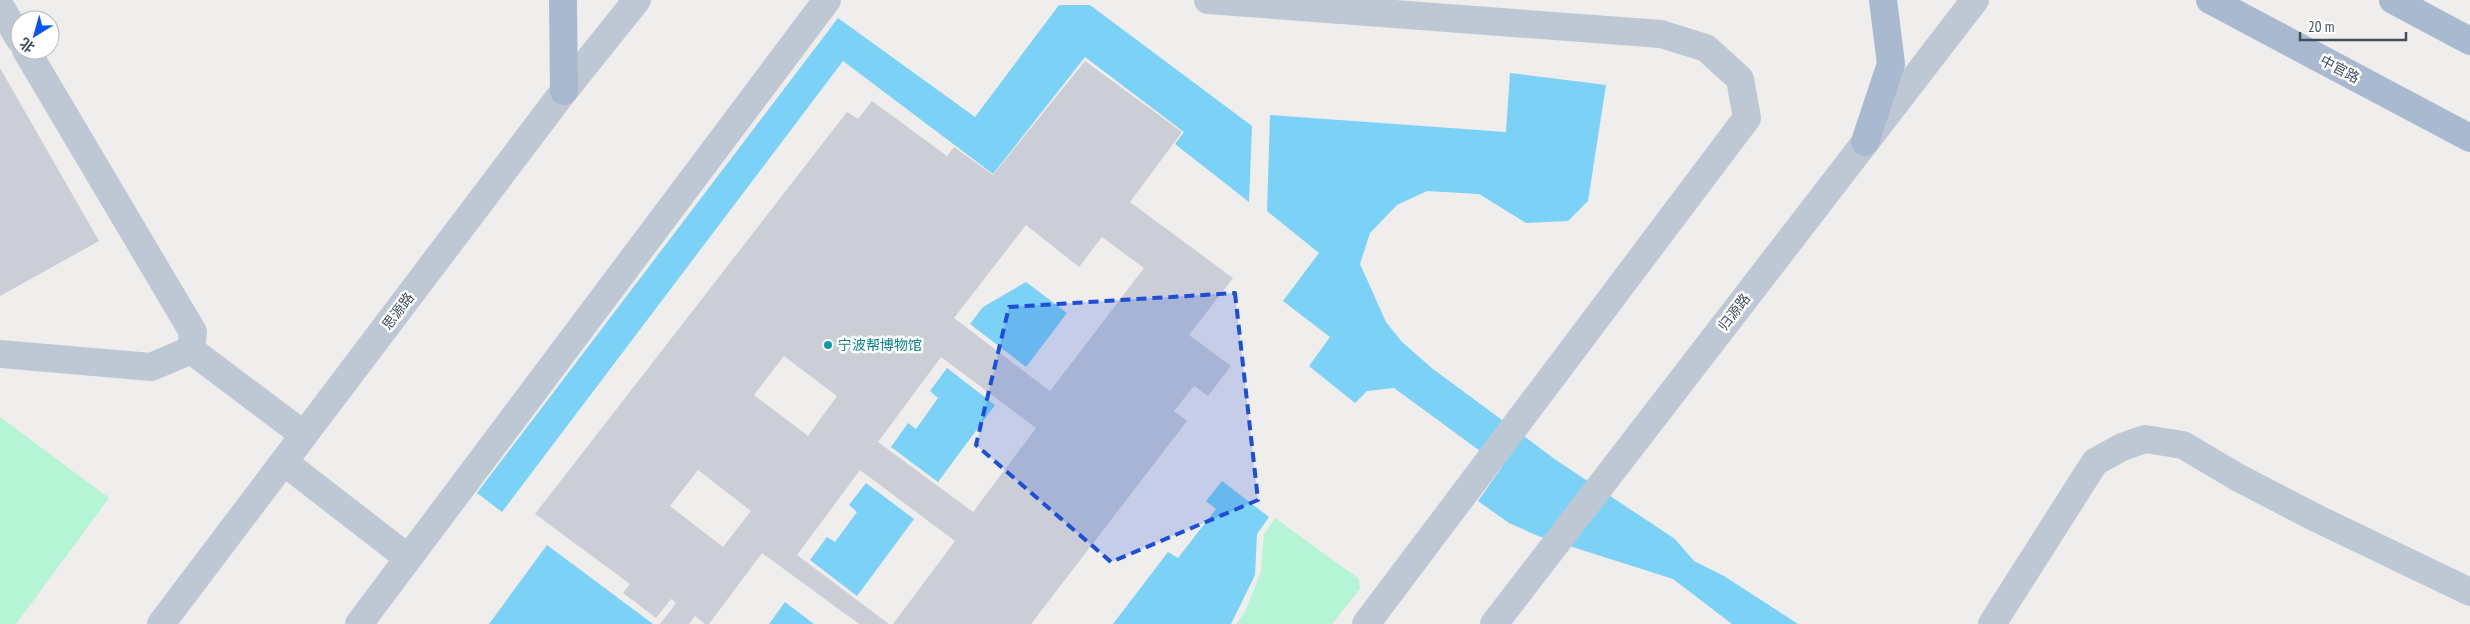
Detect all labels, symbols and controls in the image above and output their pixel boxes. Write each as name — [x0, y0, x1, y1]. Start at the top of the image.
north arrow — [10, 10, 60, 60]
scale bar — [2300, 10, 2406, 42]
text: 20 m — [2308, 17, 2334, 36]
text: 北 — [16, 34, 38, 57]
street label: 中官路 — [2317, 51, 2363, 87]
street label: 思源路 — [378, 289, 418, 333]
street label: 归源路 — [1714, 290, 1754, 334]
place label: 宁波帮博物馆 — [838, 336, 922, 354]
marker: 宁波帮博物馆 — [822, 339, 834, 351]

